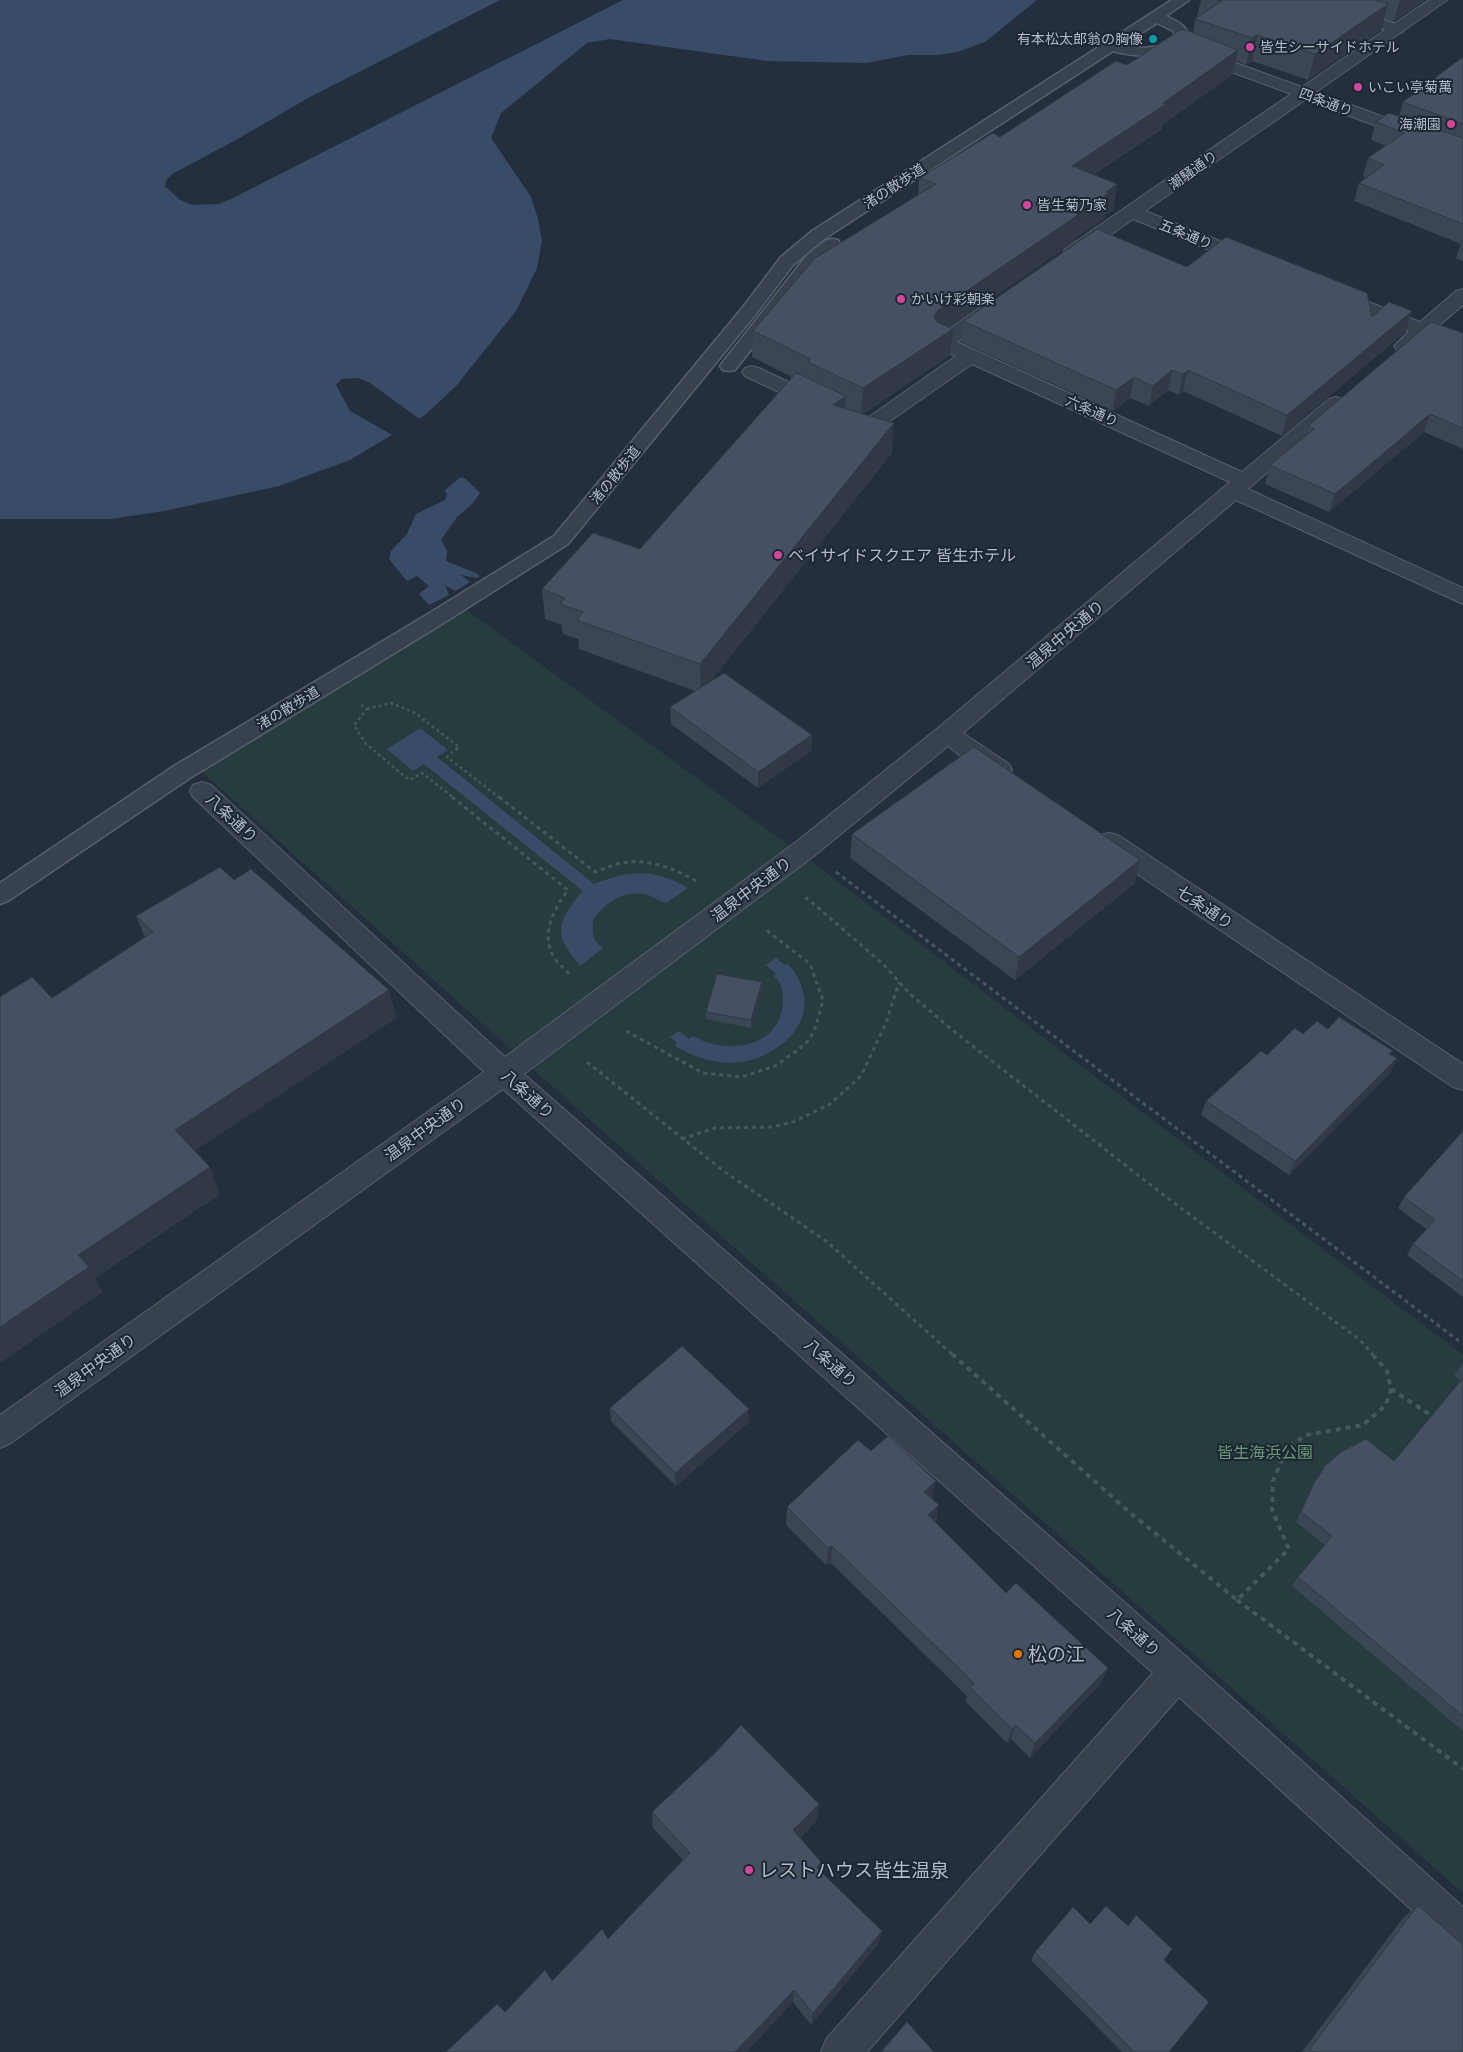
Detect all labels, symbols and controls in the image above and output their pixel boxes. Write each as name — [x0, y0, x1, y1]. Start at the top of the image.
place label: 有本松太郎翁の胸像 — [1017, 30, 1143, 48]
marker: 有本松太郎翁の胸像 — [1147, 33, 1159, 45]
place label: 皆生シーサイドホテル — [1260, 38, 1400, 56]
marker: 皆生シーサイドホテル — [1244, 41, 1256, 53]
place label: いこい亭菊萬 — [1368, 78, 1452, 96]
marker: いこい亭菊萬 — [1352, 81, 1364, 93]
street label: 四条通り — [1297, 84, 1355, 120]
place label: 海潮園 — [1399, 115, 1441, 133]
marker: 海潮園 — [1445, 118, 1457, 130]
street label: 潮騒通り — [1165, 147, 1221, 193]
street label: 渚の散歩道 — [860, 159, 928, 213]
place label: 皆生菊乃家 — [1037, 196, 1107, 214]
marker: 皆生菊乃家 — [1021, 199, 1033, 211]
street label: 五条通り — [1157, 215, 1215, 253]
place label: かいけ彩朝楽 — [911, 290, 995, 308]
marker: かいけ彩朝楽 — [895, 293, 907, 305]
street label: 六条通り — [1063, 391, 1121, 431]
street label: 渚の散歩道 — [586, 442, 644, 508]
place label: ベイサイドスクエア 皆生ホテル — [788, 545, 1016, 566]
marker: ベイサイドスクエア 皆生ホテル — [772, 549, 784, 561]
street label: 温泉中央通り — [1022, 595, 1109, 673]
street label: 渚の散歩道 — [253, 682, 323, 734]
street label: 八条通り — [201, 789, 262, 848]
street label: 温泉中央通り — [707, 852, 796, 927]
street label: 七条通り — [1172, 881, 1237, 934]
street label: 八条通り — [497, 1065, 558, 1124]
street label: 温泉中央通り — [380, 1093, 470, 1166]
street label: 温泉中央通り — [50, 1329, 140, 1402]
street label: 八条通り — [800, 1334, 861, 1393]
park label: 皆生海浜公園 — [1217, 1442, 1313, 1463]
street label: 八条通り — [1103, 1603, 1164, 1662]
place label: 松の江 — [1028, 1642, 1085, 1667]
marker: 松の江 — [1012, 1648, 1024, 1660]
place label: レストハウス皆生温泉 — [759, 1858, 949, 1883]
marker: レストハウス皆生温泉 — [743, 1864, 755, 1876]

